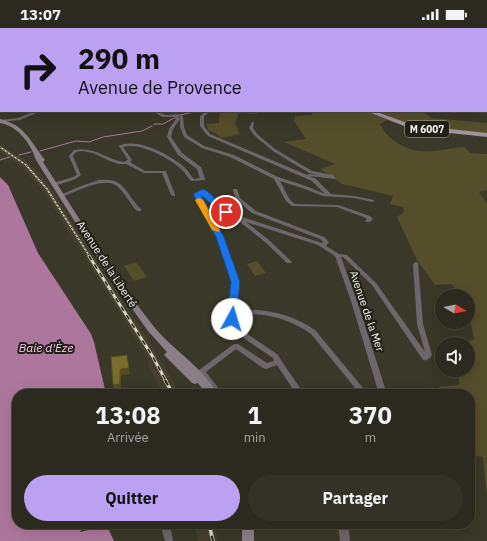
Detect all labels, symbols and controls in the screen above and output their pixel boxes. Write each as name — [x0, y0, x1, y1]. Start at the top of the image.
text: 13:07 — [20, 5, 61, 24]
text: 290 m — [78, 40, 160, 77]
icon: right — [12, 44, 64, 96]
text: Avenue de Provence — [78, 76, 242, 99]
road number: M 6007 — [405, 121, 449, 137]
pin — [209, 195, 243, 229]
icon: arrive — [215, 201, 237, 223]
street label: Avenue de la Liberté — [74, 218, 140, 310]
street label: Avenue de la Mer — [347, 269, 387, 353]
north arrow — [435, 289, 475, 329]
map controls — [435, 289, 475, 377]
position arrow — [211, 298, 253, 340]
button: sound — [435, 337, 475, 377]
water label: Baie d'Èze — [19, 340, 73, 355]
text: 13:08 — [95, 399, 161, 431]
text: 1 — [247, 399, 262, 431]
text: 370 — [349, 399, 392, 431]
text: Arrivée — [107, 429, 149, 446]
text: min — [244, 429, 266, 446]
text: m — [365, 429, 376, 446]
button: Quitter — [24, 475, 240, 521]
button: Partager — [248, 475, 463, 521]

